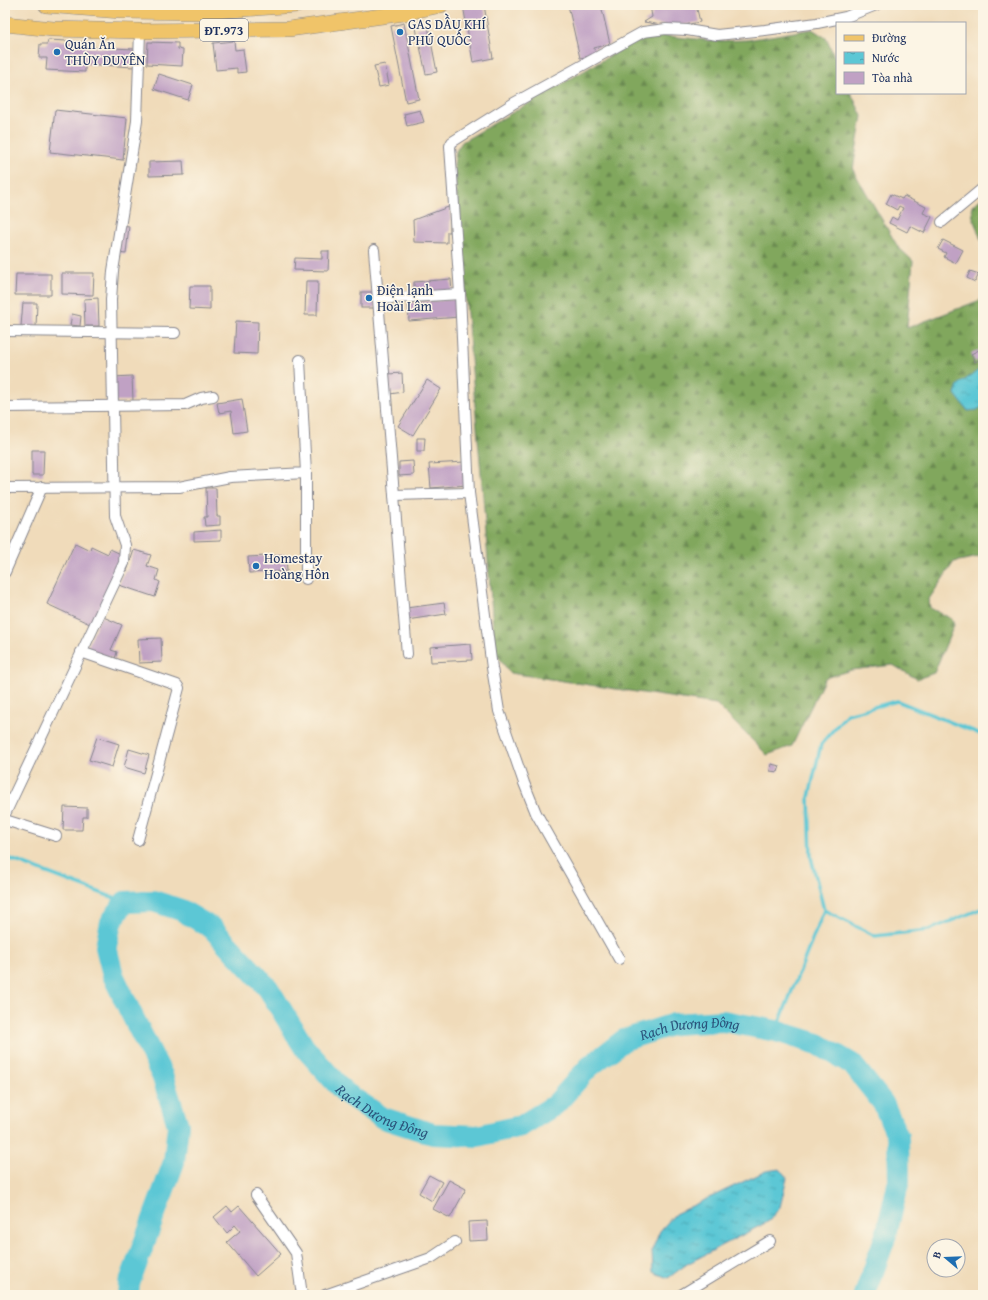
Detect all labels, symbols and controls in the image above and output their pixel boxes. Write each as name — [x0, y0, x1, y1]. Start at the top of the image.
place label: GAS DẦU KHÍ PHÚ QUỐC — [408, 13, 487, 50]
road number: ĐT.973 — [200, 19, 248, 41]
legend — [836, 22, 966, 94]
marker: GAS DẦU KHÍ PHÚ QUỐC — [395, 27, 405, 37]
text: Đường — [872, 29, 906, 46]
place label: Quán Ăn THÙY DUYÊN — [65, 34, 145, 70]
marker: Quán Ăn THÙY DUYÊN — [52, 47, 62, 57]
text: Nước — [872, 49, 900, 66]
text: Tòa nhà — [872, 69, 913, 86]
place label: Điện lạnh Hoài Lâm — [377, 280, 433, 316]
marker: Điện lạnh Hoài Lâm — [364, 293, 374, 303]
place label: Homestay Hoàng Hôn — [264, 548, 329, 584]
marker: Homestay Hoàng Hôn — [251, 561, 261, 571]
water label: Rạch Dương Đông — [636, 1010, 742, 1045]
water label: Rạch Dương Đông — [330, 1079, 432, 1143]
north arrow — [926, 1238, 966, 1278]
text: B — [928, 1249, 945, 1261]

